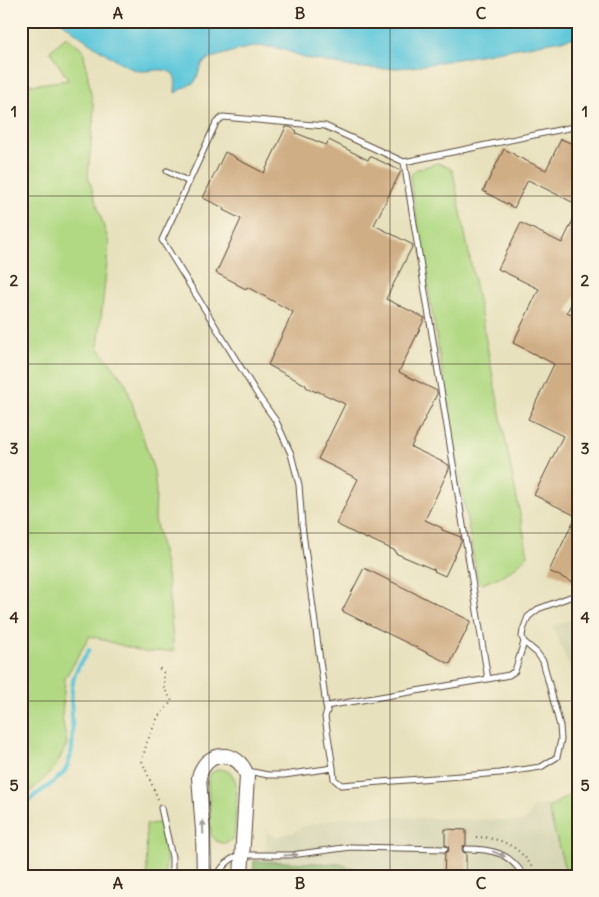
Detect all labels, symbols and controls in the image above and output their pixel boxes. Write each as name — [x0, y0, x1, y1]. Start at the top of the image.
text: A — [113, 3, 123, 23]
text: B — [295, 3, 306, 23]
text: C — [476, 3, 487, 23]
text: 1 — [11, 101, 17, 121]
text: 1 — [582, 101, 588, 121]
text: 2 — [10, 270, 19, 290]
text: 2 — [581, 270, 590, 290]
text: 3 — [9, 438, 19, 458]
text: 3 — [580, 438, 590, 458]
text: 4 — [9, 607, 19, 627]
text: 4 — [580, 607, 590, 627]
text: 5 — [9, 775, 19, 795]
text: 5 — [580, 775, 590, 795]
one-way arrow — [198, 819, 206, 835]
one-way arrow — [283, 850, 299, 858]
one-way arrow — [492, 850, 507, 858]
text: A — [113, 873, 123, 893]
text: B — [295, 873, 306, 893]
text: C — [476, 873, 487, 893]

